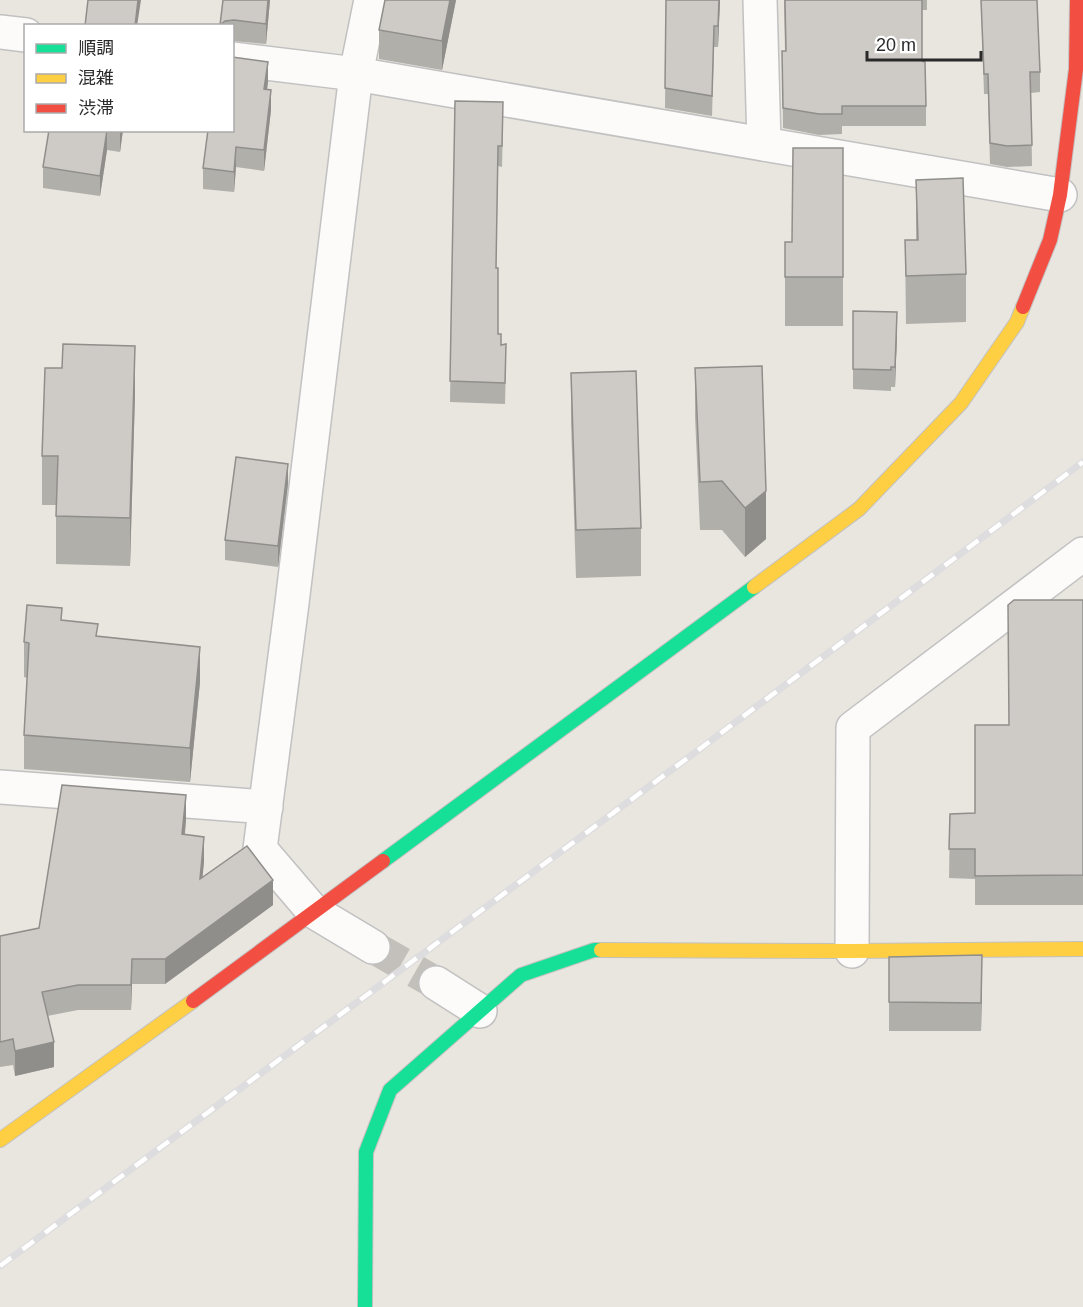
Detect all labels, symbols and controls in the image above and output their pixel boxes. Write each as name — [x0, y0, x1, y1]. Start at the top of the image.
legend — [24, 24, 234, 132]
scale bar — [867, 24, 981, 62]
text: 20 m — [876, 35, 916, 55]
text: 順調 — [78, 38, 114, 58]
text: 混雑 — [78, 68, 114, 88]
text: 渋滞 — [78, 98, 114, 118]

